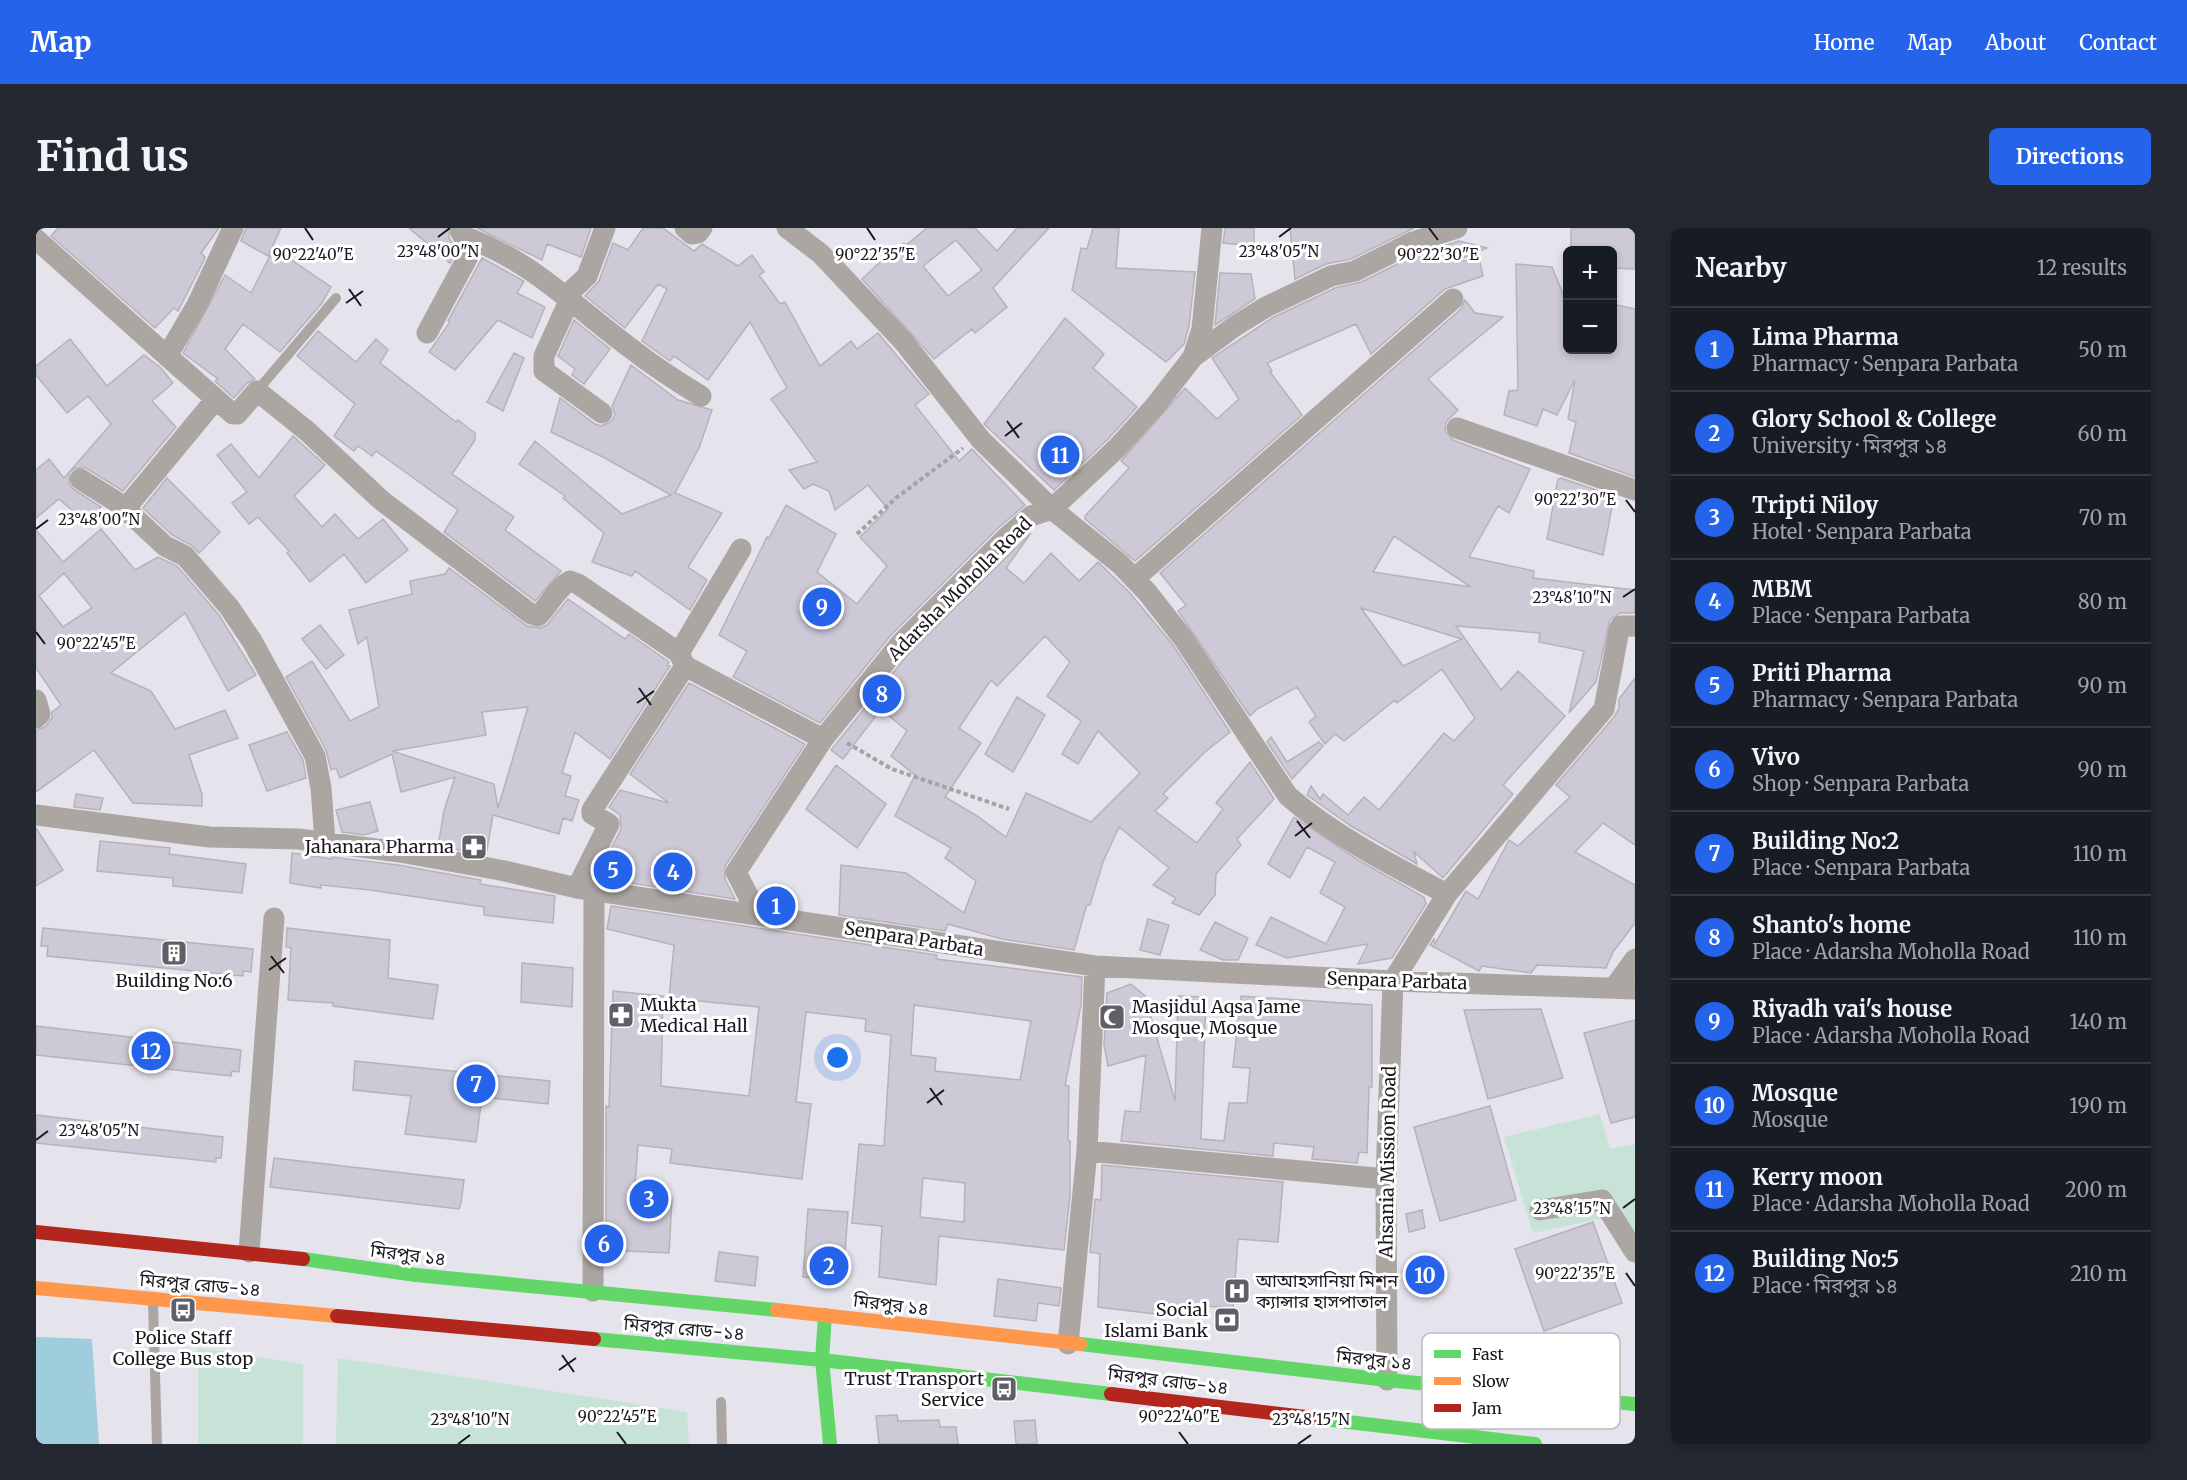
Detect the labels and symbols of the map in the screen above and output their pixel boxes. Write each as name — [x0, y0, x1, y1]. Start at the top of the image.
text: 23°48'00"N — [397, 242, 479, 261]
text: 23°48'05"N — [1239, 242, 1320, 261]
text: 90°22'40"E — [273, 245, 354, 264]
text: 90°22'35"E — [835, 245, 915, 264]
text: 90°22'30"E — [1397, 245, 1479, 264]
pin: 11 — [1040, 432, 1080, 478]
text: 90°22'30"E — [1534, 490, 1616, 509]
text: 23°48'00"N — [58, 510, 140, 529]
street label: Adarsha Moholla Road — [882, 512, 1037, 666]
pin: 9 — [802, 584, 842, 629]
text: 23°48'10"N — [1533, 588, 1612, 607]
text: 90°22'45"E — [57, 634, 136, 653]
pin: 8 — [862, 672, 902, 716]
pharmacy icon: Jahanara Pharma — [459, 832, 489, 862]
place label: Jahanara Pharma — [304, 835, 454, 858]
pin: 5 — [594, 848, 632, 892]
pin: 4 — [654, 850, 692, 894]
pin: 1 — [756, 884, 796, 928]
street label: Senpara Parbata — [843, 916, 986, 961]
building icon: Building No:6 — [159, 938, 189, 968]
street label: Senpara Parbata — [1326, 967, 1468, 994]
place label: Building No:6 — [115, 969, 233, 992]
place label: Mukta Medical Hall — [640, 993, 748, 1037]
place label: Masjidul Aqsa Jame Mosque, Mosque — [1132, 995, 1300, 1039]
pharmacy icon: Mukta Medical Hall — [606, 1000, 636, 1030]
mosque icon: Masjidul Aqsa Jame Mosque, Mosque — [1097, 1002, 1127, 1032]
pin: 12 — [132, 1028, 170, 1074]
your location — [823, 1043, 852, 1072]
pin: 7 — [456, 1062, 496, 1106]
street label: Ahsania Mission Road — [1374, 1066, 1401, 1259]
text: 23°48'05"N — [59, 1121, 140, 1140]
pin: 3 — [630, 1176, 668, 1222]
text: 23°48'15"N — [1533, 1199, 1611, 1218]
pin: 6 — [584, 1222, 624, 1266]
street label: মিরপুর ১৪ — [368, 1238, 447, 1271]
pin: 2 — [810, 1244, 848, 1288]
pin: 10 — [1406, 1252, 1444, 1298]
text: 90°22'35"E — [1535, 1264, 1615, 1283]
street label: মিরপুর রোড-১৪ — [138, 1268, 261, 1301]
place label: আআহসানিয়া মিশন ক্যান্সার হাসপাতাল — [1255, 1269, 1399, 1313]
hospital icon: আআহসানিয়া মিশন ক্যান্সার হাসপাতাল — [1222, 1276, 1252, 1306]
street label: মিরপুর ১৪ — [851, 1288, 930, 1321]
bus stop icon: Police Staff College Bus stop — [168, 1295, 198, 1325]
place label: Social Islami Bank — [1104, 1298, 1209, 1342]
bank icon: Social Islami Bank — [1212, 1305, 1242, 1335]
street label: মিরপুর রোড-১৪ — [622, 1312, 745, 1345]
place label: Police Staff College Bus stop — [113, 1326, 253, 1370]
legend — [1422, 1333, 1620, 1429]
street label: মিরপুর ১৪ — [1334, 1344, 1413, 1375]
text: Fast — [1472, 1344, 1505, 1364]
street label: মিরপুর রোড-১৪ — [1106, 1362, 1230, 1399]
place label: Trust Transport Service — [844, 1367, 984, 1411]
text: Slow — [1472, 1371, 1510, 1391]
bus stop icon: Trust Transport Service — [989, 1374, 1019, 1404]
text: Jam — [1471, 1398, 1502, 1418]
text: 90°22'45"E — [578, 1407, 657, 1426]
text: 90°22'40"E — [1139, 1407, 1220, 1426]
text: 23°48'10"N — [431, 1410, 510, 1429]
text: 23°48'15"N — [1272, 1410, 1350, 1429]

